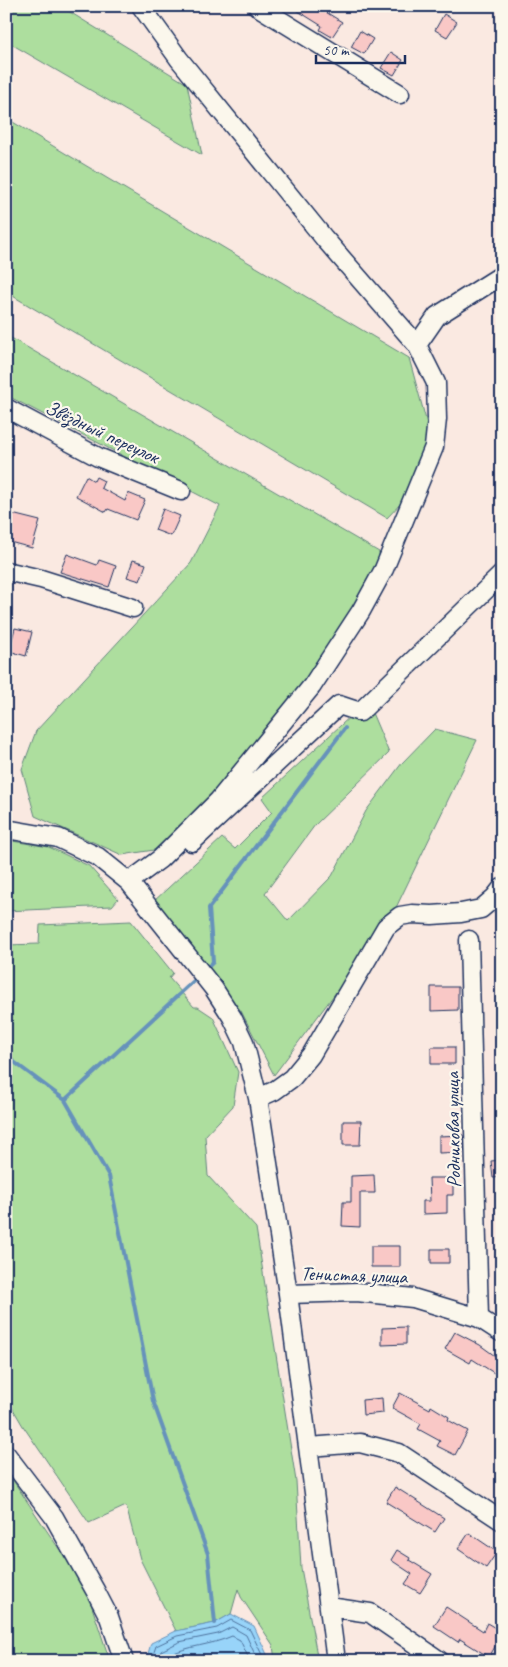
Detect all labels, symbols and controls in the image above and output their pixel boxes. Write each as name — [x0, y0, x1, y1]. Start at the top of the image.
scale bar — [316, 32, 404, 64]
text: 50 m — [323, 41, 350, 60]
street label: Звёздный переулок — [41, 395, 164, 471]
street label: Родниковая улица — [439, 1070, 467, 1188]
street label: Тенистая улица — [300, 1261, 409, 1289]

